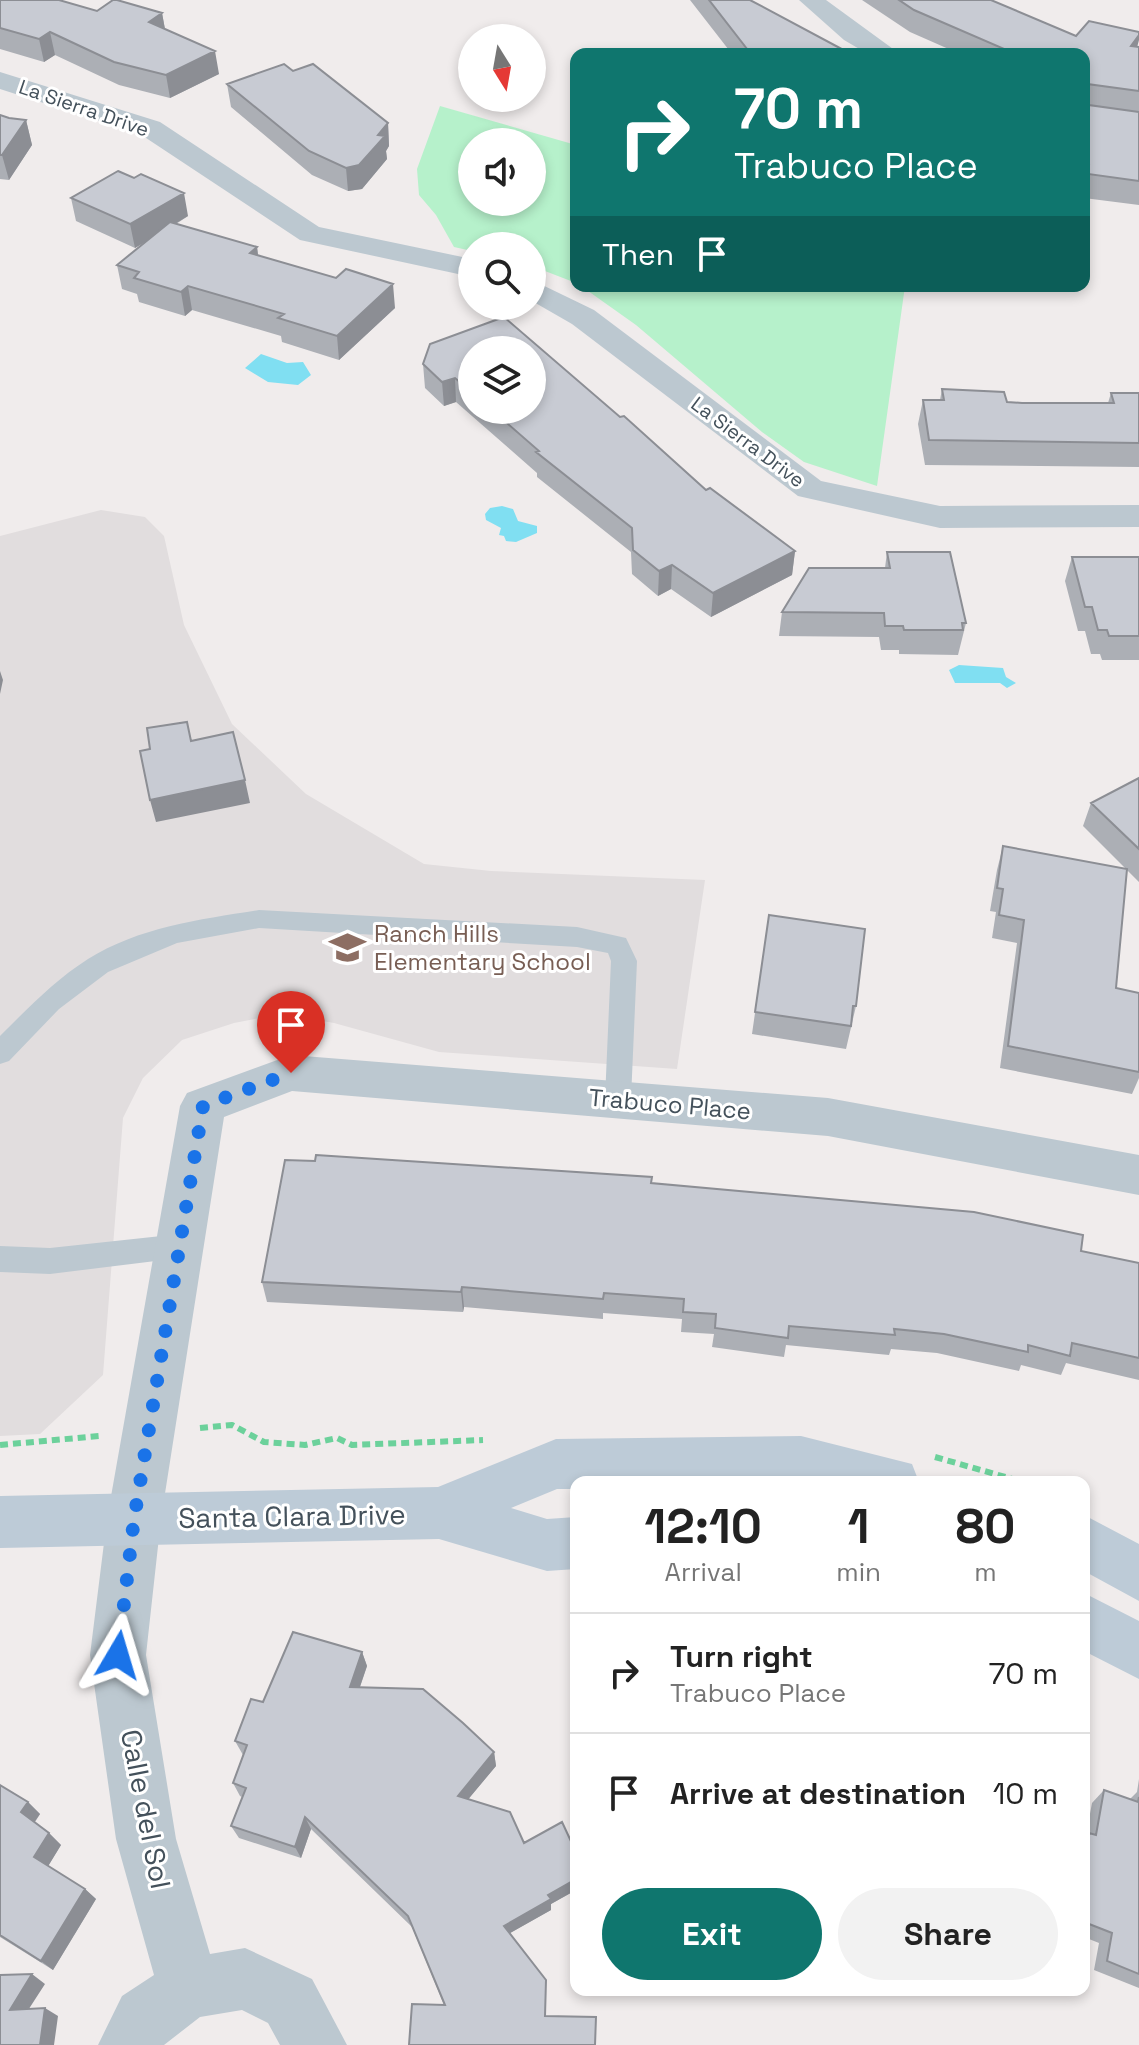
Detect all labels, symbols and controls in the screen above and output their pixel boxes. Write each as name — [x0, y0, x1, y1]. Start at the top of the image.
north arrow — [458, 24, 546, 112]
map controls — [458, 24, 546, 424]
text: 70 m — [734, 73, 863, 144]
street label: La Sierra Drive — [16, 74, 152, 142]
icon: right — [602, 80, 706, 184]
button: sound — [458, 128, 546, 216]
text: Trabuco Place — [734, 143, 978, 189]
button: search — [458, 232, 546, 320]
icon: arrive — [690, 232, 734, 276]
text: Then — [602, 235, 674, 274]
button: layers — [458, 336, 546, 424]
street label: La Sierra Drive — [686, 391, 810, 493]
place label: Ranch Hills Elementary School — [374, 918, 591, 977]
school or university icon: Ranch Hills Elementary School — [329, 928, 367, 966]
pin — [257, 991, 325, 1073]
icon: arrive — [269, 1003, 313, 1047]
street label: Trabuco Place — [588, 1081, 752, 1127]
street label: Santa Clara Drive — [178, 1496, 406, 1536]
text: 12:10 — [645, 1496, 762, 1557]
text: 1 — [848, 1496, 870, 1557]
text: 80 — [956, 1496, 1015, 1557]
text: Arrival — [665, 1555, 742, 1589]
text: min — [836, 1555, 881, 1589]
text: m — [974, 1555, 997, 1589]
position arrow — [76, 1613, 160, 1697]
text: Turn right — [670, 1637, 813, 1676]
icon: right — [602, 1651, 646, 1695]
text: 70 m — [989, 1654, 1058, 1693]
text: Trabuco Place — [670, 1676, 846, 1710]
street label: Calle del Sol — [113, 1726, 179, 1892]
icon: arrive — [602, 1771, 646, 1815]
text: Arrive at destination — [670, 1774, 966, 1813]
text: 10 m — [993, 1774, 1058, 1813]
button: Exit — [602, 1888, 822, 1980]
button: Share — [838, 1888, 1058, 1980]

